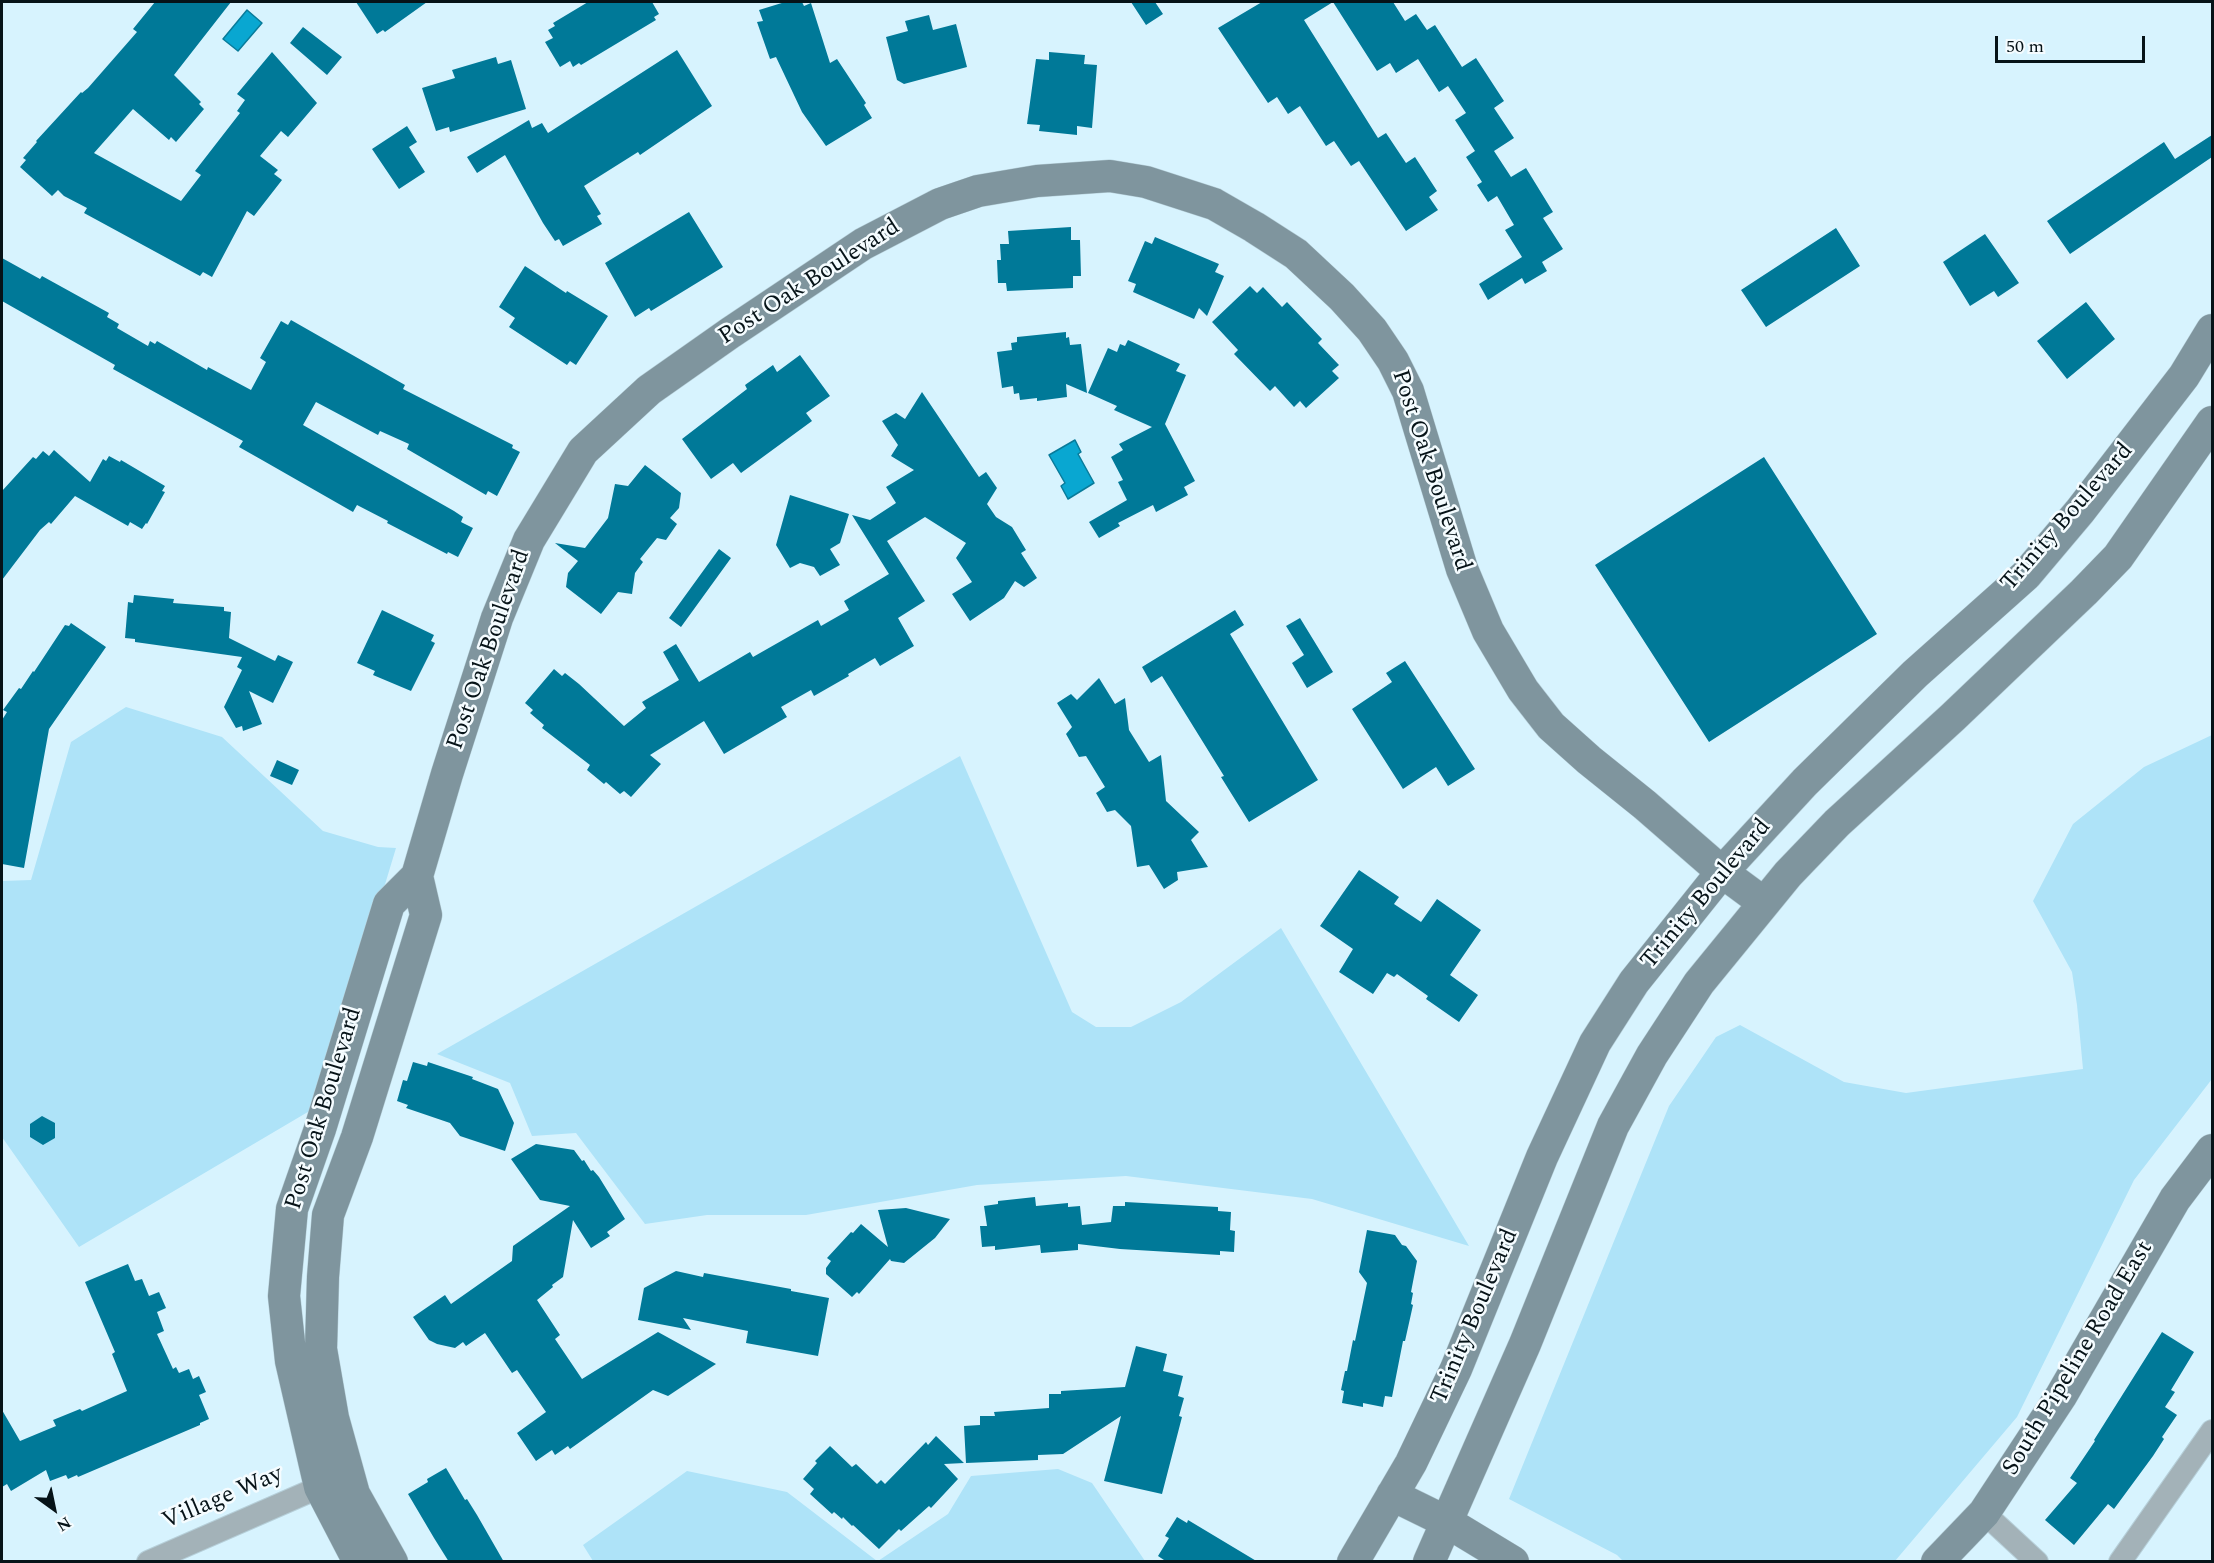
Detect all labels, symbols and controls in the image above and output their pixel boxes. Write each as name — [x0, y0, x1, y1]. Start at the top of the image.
scale bar — [1998, 24, 2148, 62]
text: 50 m — [2006, 33, 2044, 60]
street label: Post Oak Boulevard — [714, 214, 906, 352]
street label: Post Oak Boulevard — [1384, 367, 1476, 575]
street label: Trinity Boulevard — [1996, 438, 2140, 598]
street label: Post Oak Boulevard — [442, 546, 538, 754]
street label: Trinity Boulevard — [1636, 814, 1778, 976]
street label: Post Oak Boulevard — [281, 1004, 369, 1214]
street label: Trinity Boulevard — [1426, 1225, 1526, 1409]
street label: South Pipeline Road East — [1998, 1236, 2160, 1482]
street label: Village Way — [159, 1461, 287, 1537]
north arrow — [24, 1479, 84, 1539]
text: N — [52, 1510, 76, 1538]

